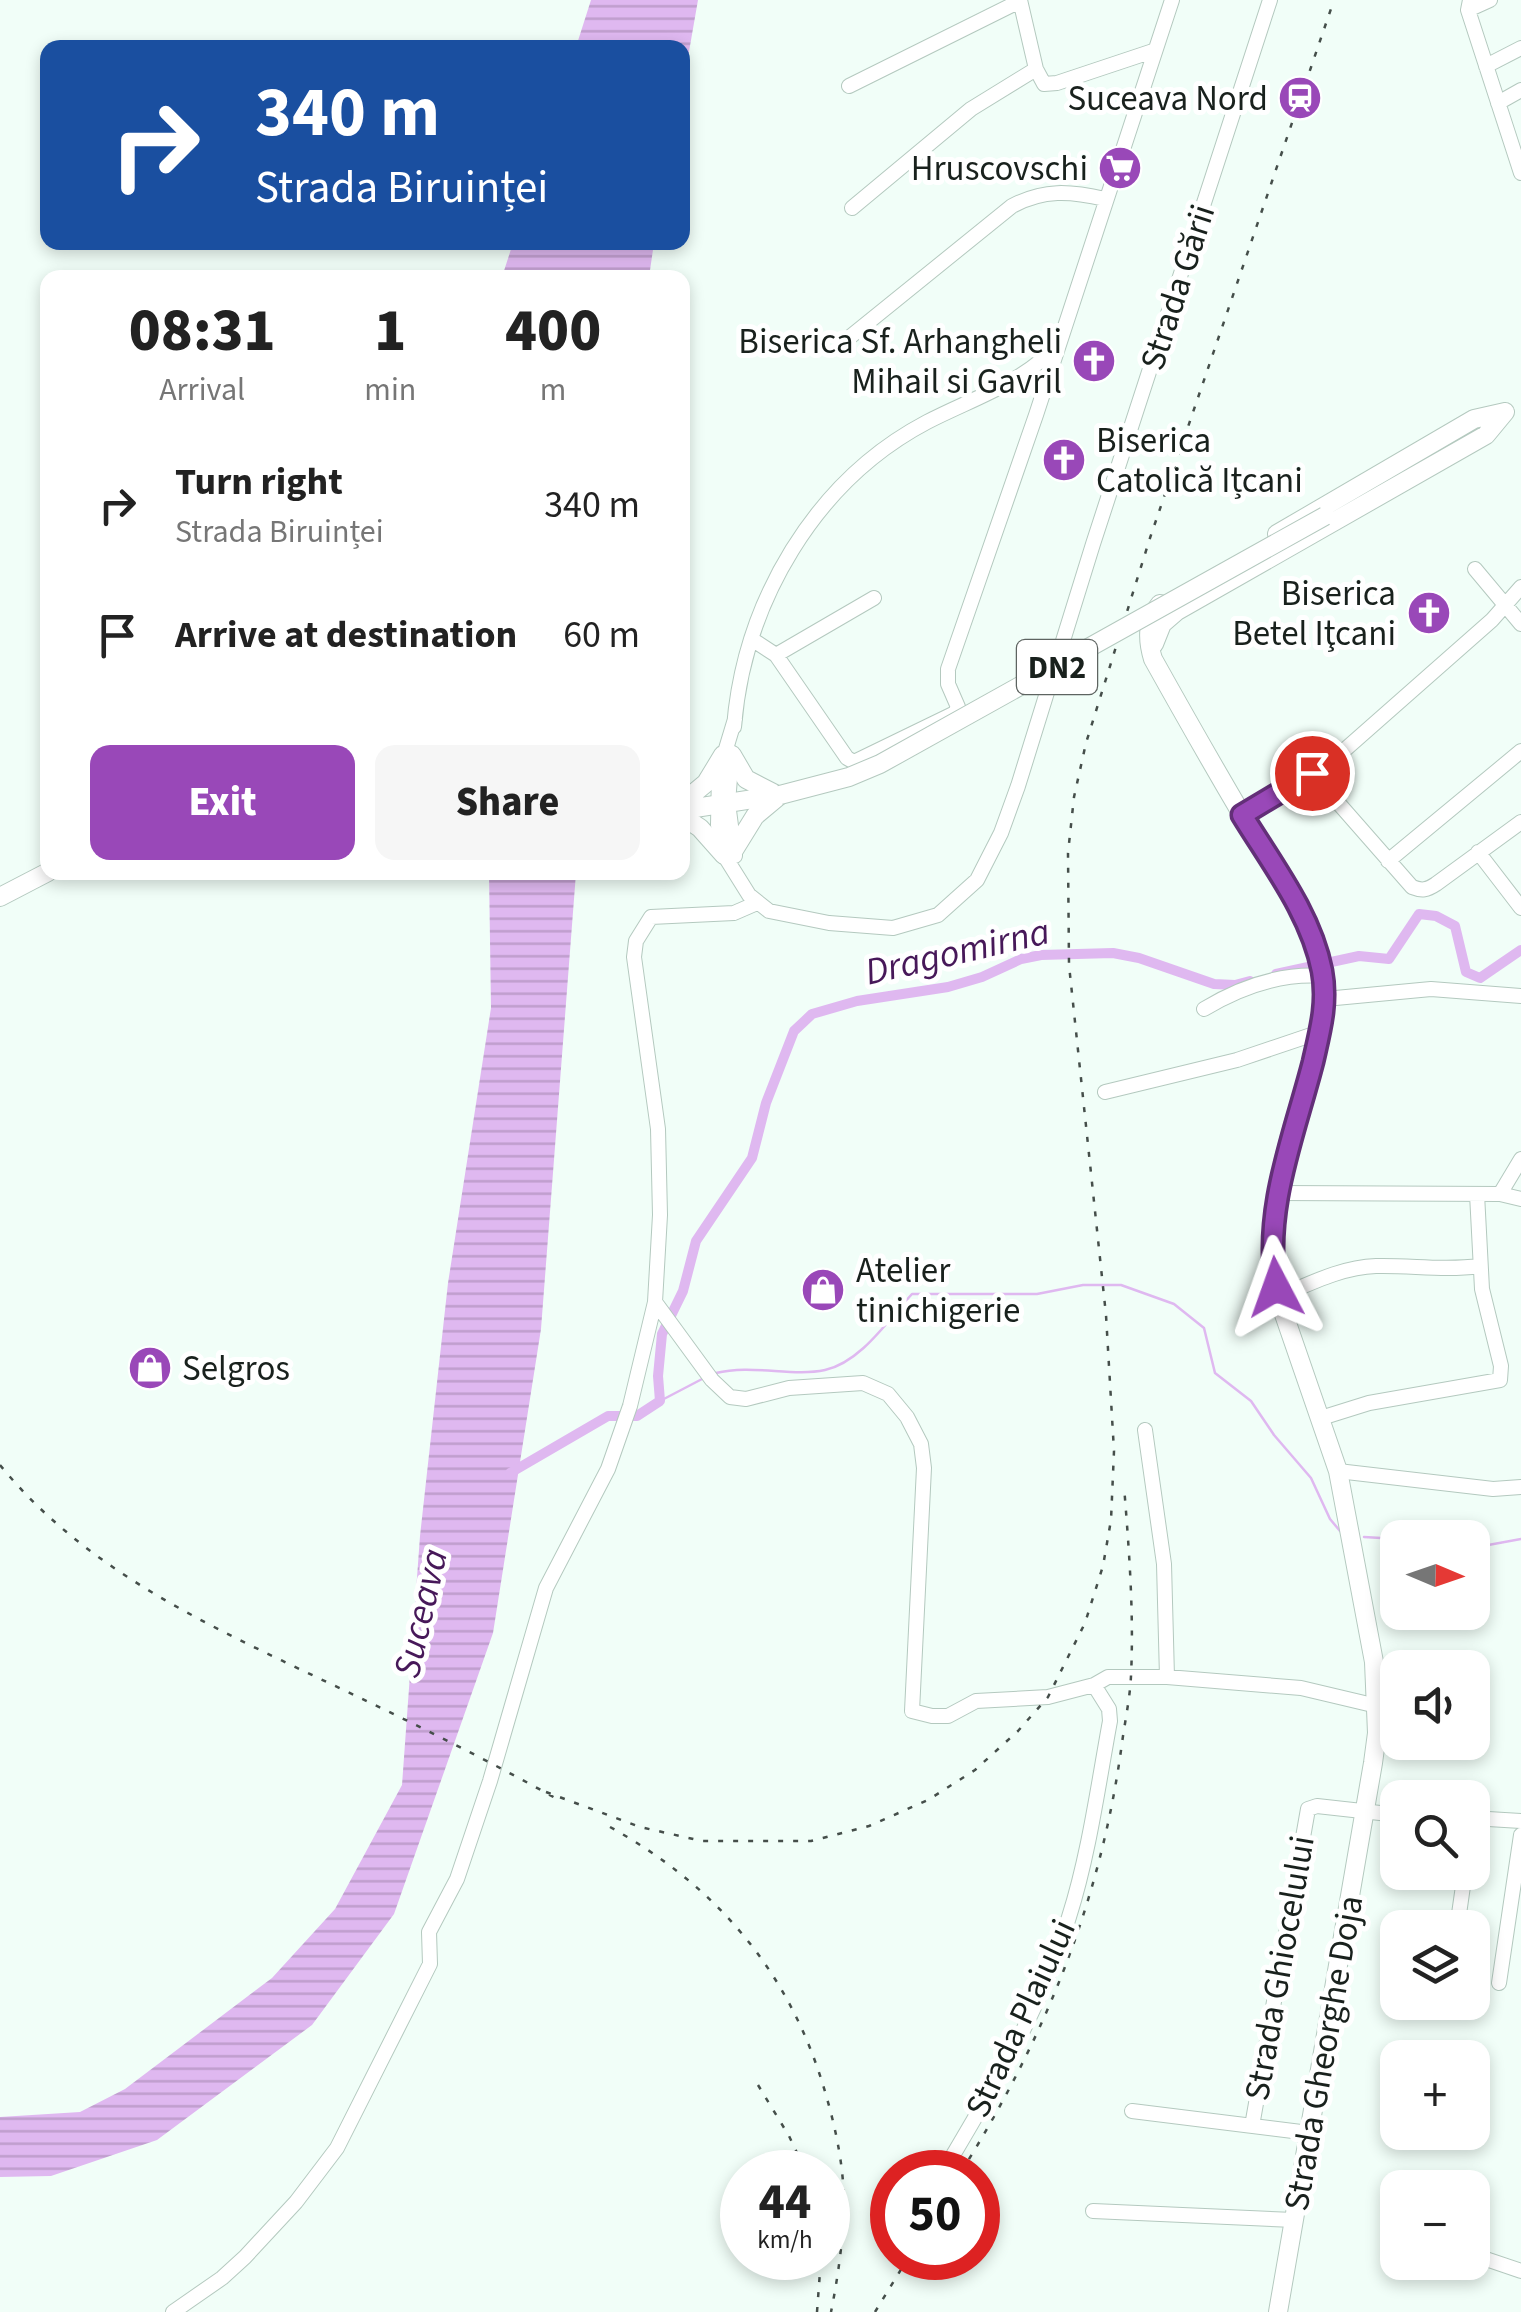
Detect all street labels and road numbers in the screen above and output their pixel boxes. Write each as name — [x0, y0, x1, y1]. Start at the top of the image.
street label: Strada Gării — [1128, 198, 1228, 377]
road number: DN2 — [1017, 640, 1097, 694]
street label: Strada Ghiocelului — [1232, 1832, 1328, 2105]
street label: Strada Gheorghe Doja — [1272, 1892, 1376, 2215]
street label: Strada Plaiului — [953, 1911, 1089, 2126]

